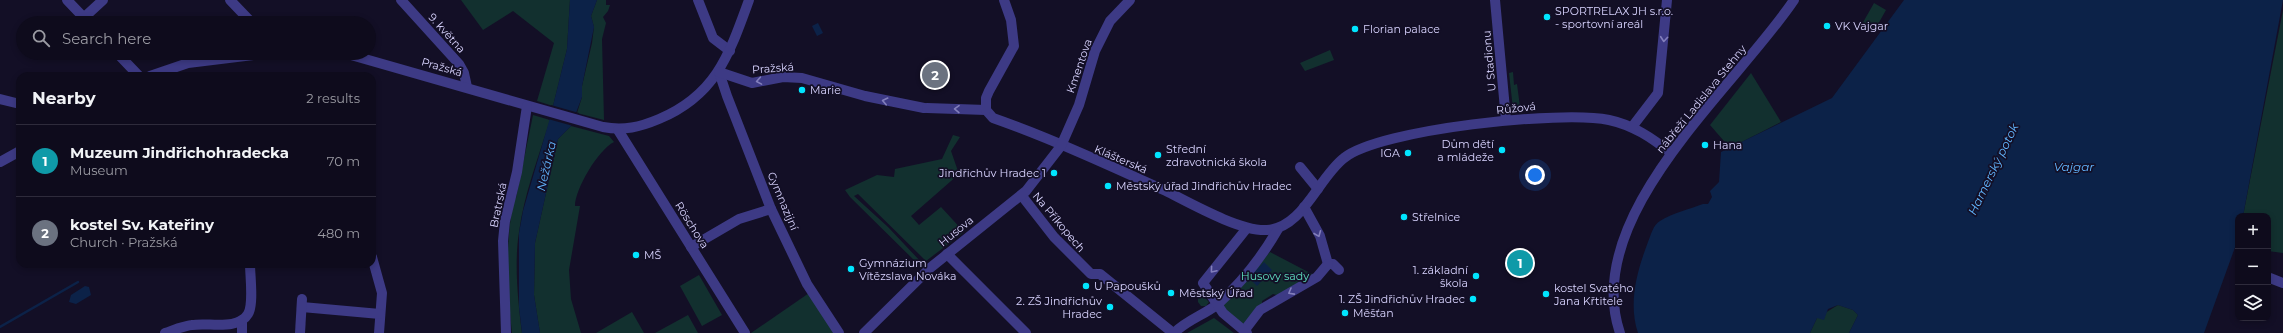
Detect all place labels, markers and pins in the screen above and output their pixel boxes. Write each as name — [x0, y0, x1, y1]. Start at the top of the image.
place label: SPORTRELAX JH s.r.o. - sportovní areál — [1555, 4, 1673, 31]
marker: SPORTRELAX JH s.r.o. - sportovní areál — [1542, 12, 1552, 22]
place label: VK Vajgar — [1835, 19, 1888, 33]
marker: VK Vajgar — [1822, 21, 1832, 31]
place label: Florian palace — [1363, 22, 1440, 36]
marker: Florian palace — [1350, 24, 1360, 34]
pin: 2 — [922, 60, 948, 90]
place label: Marie — [810, 83, 841, 97]
marker: Marie — [797, 85, 807, 95]
place label: Dům dětí a mládeže — [1437, 137, 1495, 164]
place label: Hana — [1713, 138, 1742, 152]
marker: Hana — [1700, 140, 1710, 150]
place label: Střední zdravotnická škola — [1166, 142, 1267, 169]
marker: Dům dětí a mládeže — [1497, 145, 1507, 155]
place label: IGA — [1380, 146, 1400, 160]
marker: IGA — [1403, 148, 1413, 158]
marker: Střední zdravotnická škola — [1153, 150, 1163, 160]
place label: Jindřichův Hradec 1 — [938, 166, 1046, 180]
marker: Jindřichův Hradec 1 — [1049, 168, 1059, 178]
place label: Městský úřad Jindřichův Hradec — [1116, 179, 1292, 193]
marker: Městský úřad Jindřichův Hradec — [1103, 181, 1113, 191]
place label: Střelnice — [1412, 210, 1461, 224]
marker: Střelnice — [1399, 212, 1409, 222]
place label: MŠ — [644, 248, 662, 262]
pin: 1 — [1507, 248, 1533, 278]
marker: MŠ — [631, 250, 641, 260]
place label: Gymnázium Vítězslava Nováka — [859, 256, 957, 283]
place label: 1. základní škola — [1413, 263, 1469, 290]
marker: Gymnázium Vítězslava Nováka — [846, 264, 856, 274]
marker: 1. základní škola — [1471, 271, 1481, 281]
place label: U Papoušků — [1094, 279, 1161, 293]
marker: U Papoušků — [1081, 281, 1091, 291]
place label: kostel Svatého Jana Křtitele — [1553, 281, 1634, 308]
place label: Městský Úřad — [1179, 286, 1253, 300]
marker: Městský Úřad — [1166, 288, 1176, 298]
marker: kostel Svatého Jana Křtitele — [1541, 289, 1551, 299]
place label: 1. ZŠ Jindřichův Hradec — [1339, 292, 1465, 306]
place label: 2. ZŠ Jindřichův Hradec — [1016, 294, 1102, 321]
marker: 1. ZŠ Jindřichův Hradec — [1468, 294, 1478, 304]
marker: 2. ZŠ Jindřichův Hradec — [1105, 302, 1115, 312]
place label: Měšťan — [1353, 306, 1394, 320]
marker: Měšťan — [1340, 308, 1350, 318]

